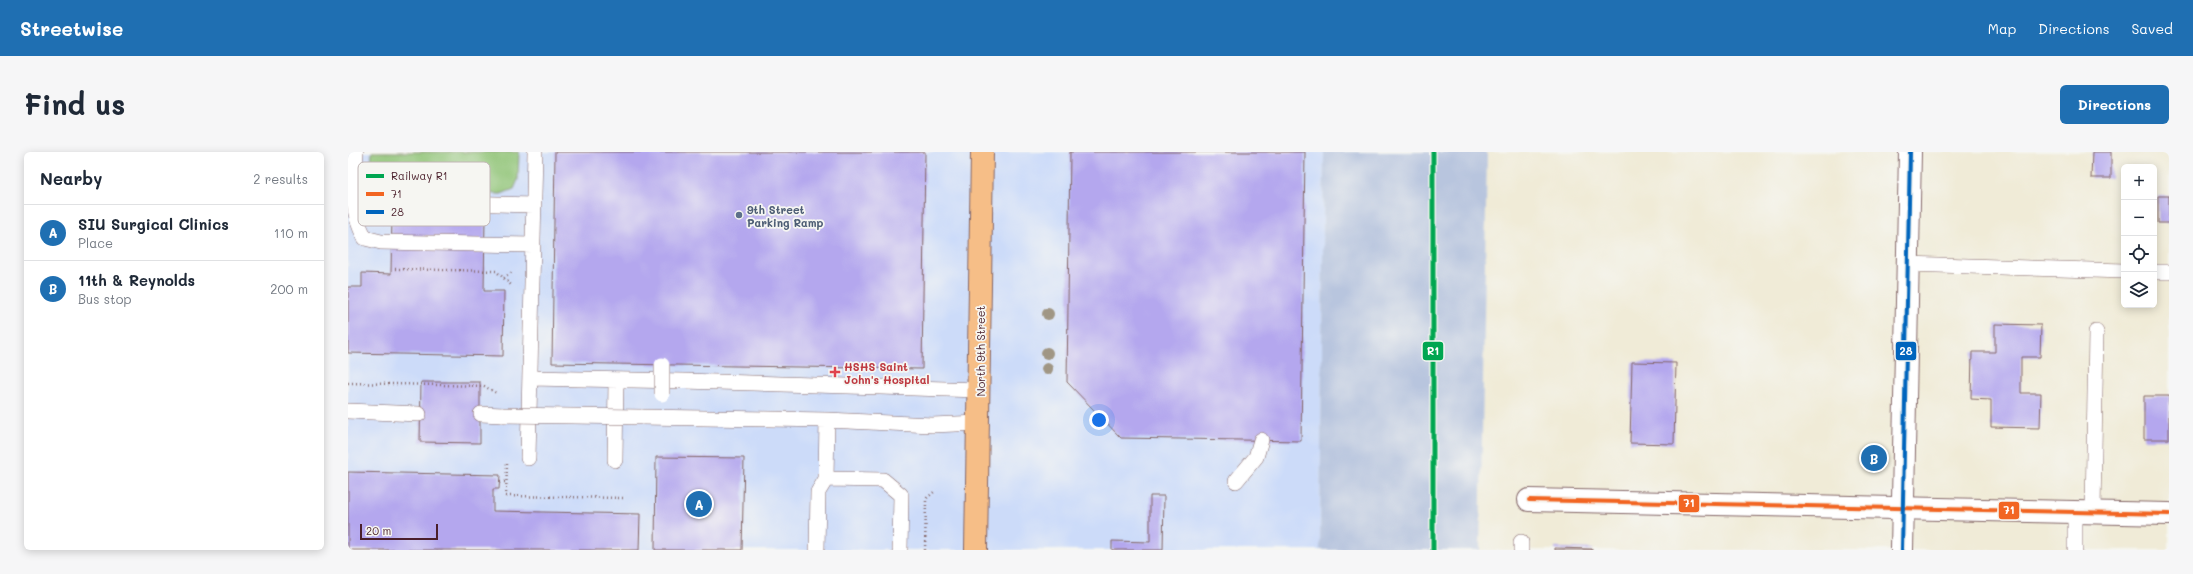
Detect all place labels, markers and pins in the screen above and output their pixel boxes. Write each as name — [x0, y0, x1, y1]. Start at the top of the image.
place label: 9th Street Parking Ramp — [747, 202, 824, 230]
marker: 9th Street Parking Ramp — [734, 210, 744, 220]
place label: HSHS Saint John's Hospital — [844, 359, 929, 387]
marker: HSHS Saint John's Hospital — [829, 366, 841, 378]
pin: B — [1861, 443, 1887, 473]
pin: A — [686, 489, 712, 519]

